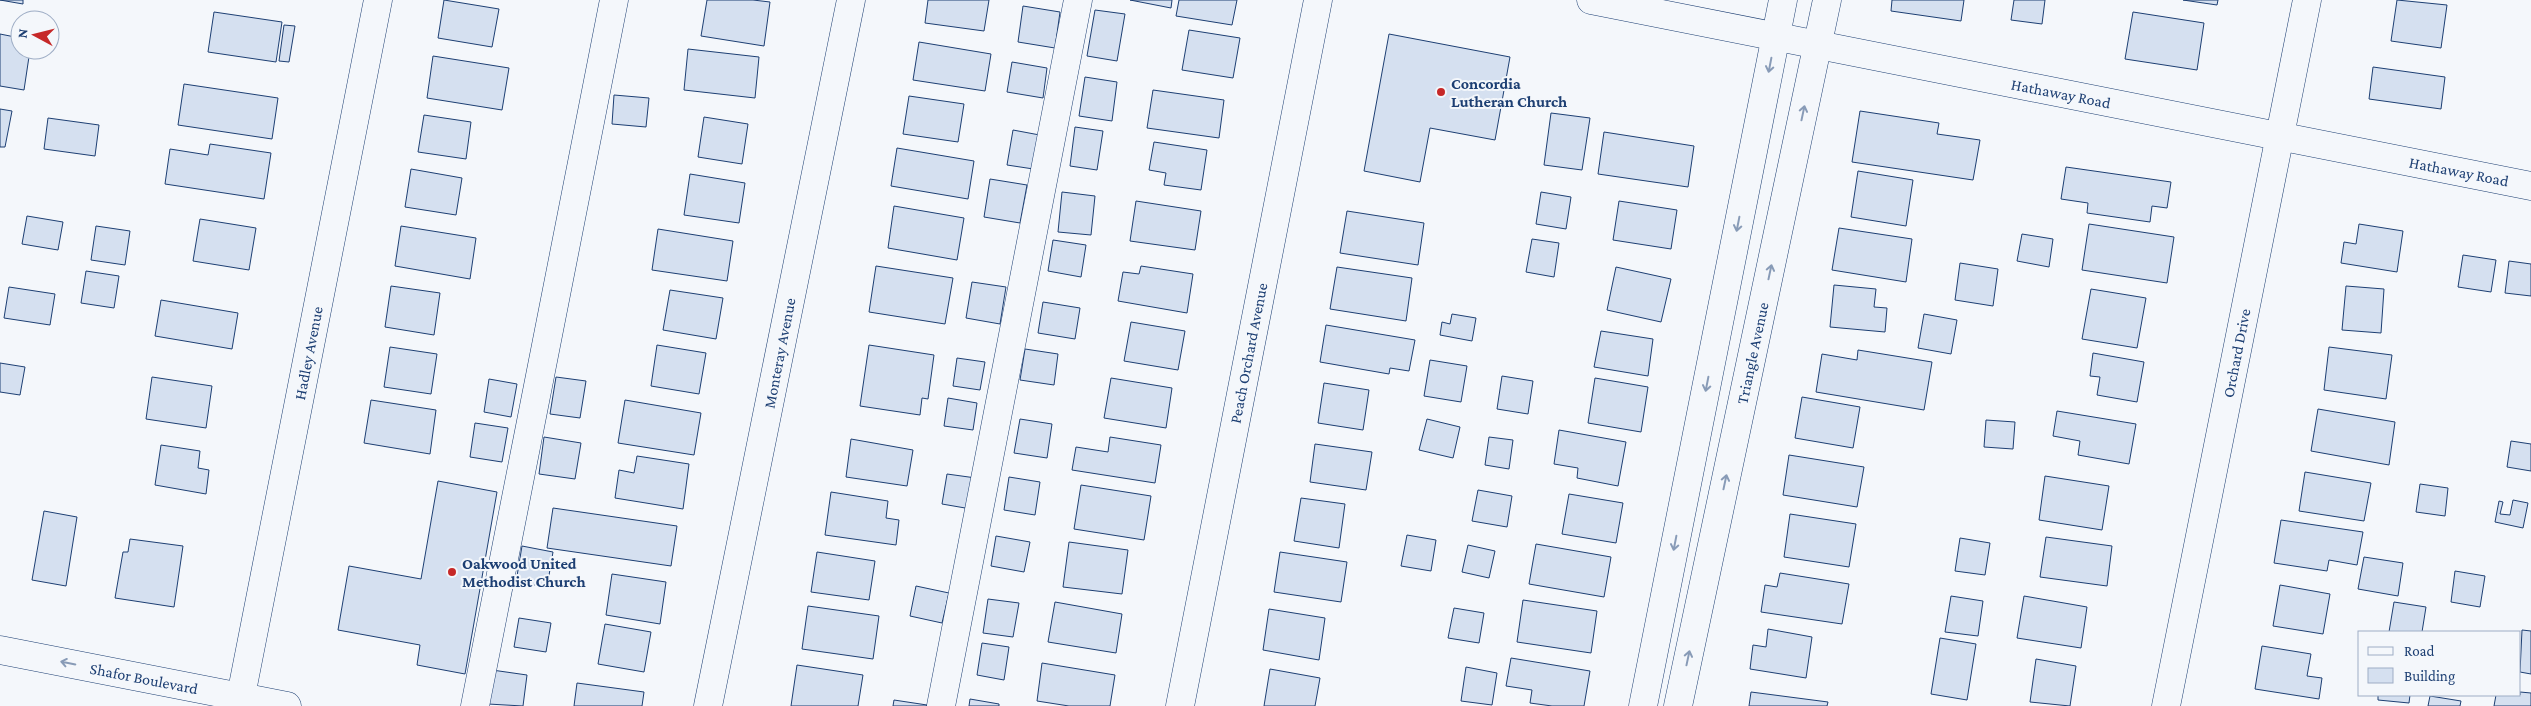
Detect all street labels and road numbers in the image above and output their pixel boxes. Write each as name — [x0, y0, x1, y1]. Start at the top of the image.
street label: Hathaway Road — [2010, 76, 2113, 113]
street label: Hathaway Road — [2408, 154, 2511, 191]
street label: Peach Orchard Avenue — [1227, 281, 1270, 425]
street label: Monteray Avenue — [760, 296, 800, 410]
street label: Triangle Avenue — [1733, 301, 1773, 406]
street label: Hadley Avenue — [291, 305, 327, 402]
street label: Orchard Drive — [2220, 307, 2253, 399]
street label: Shafor Boulevard — [89, 660, 200, 697]

